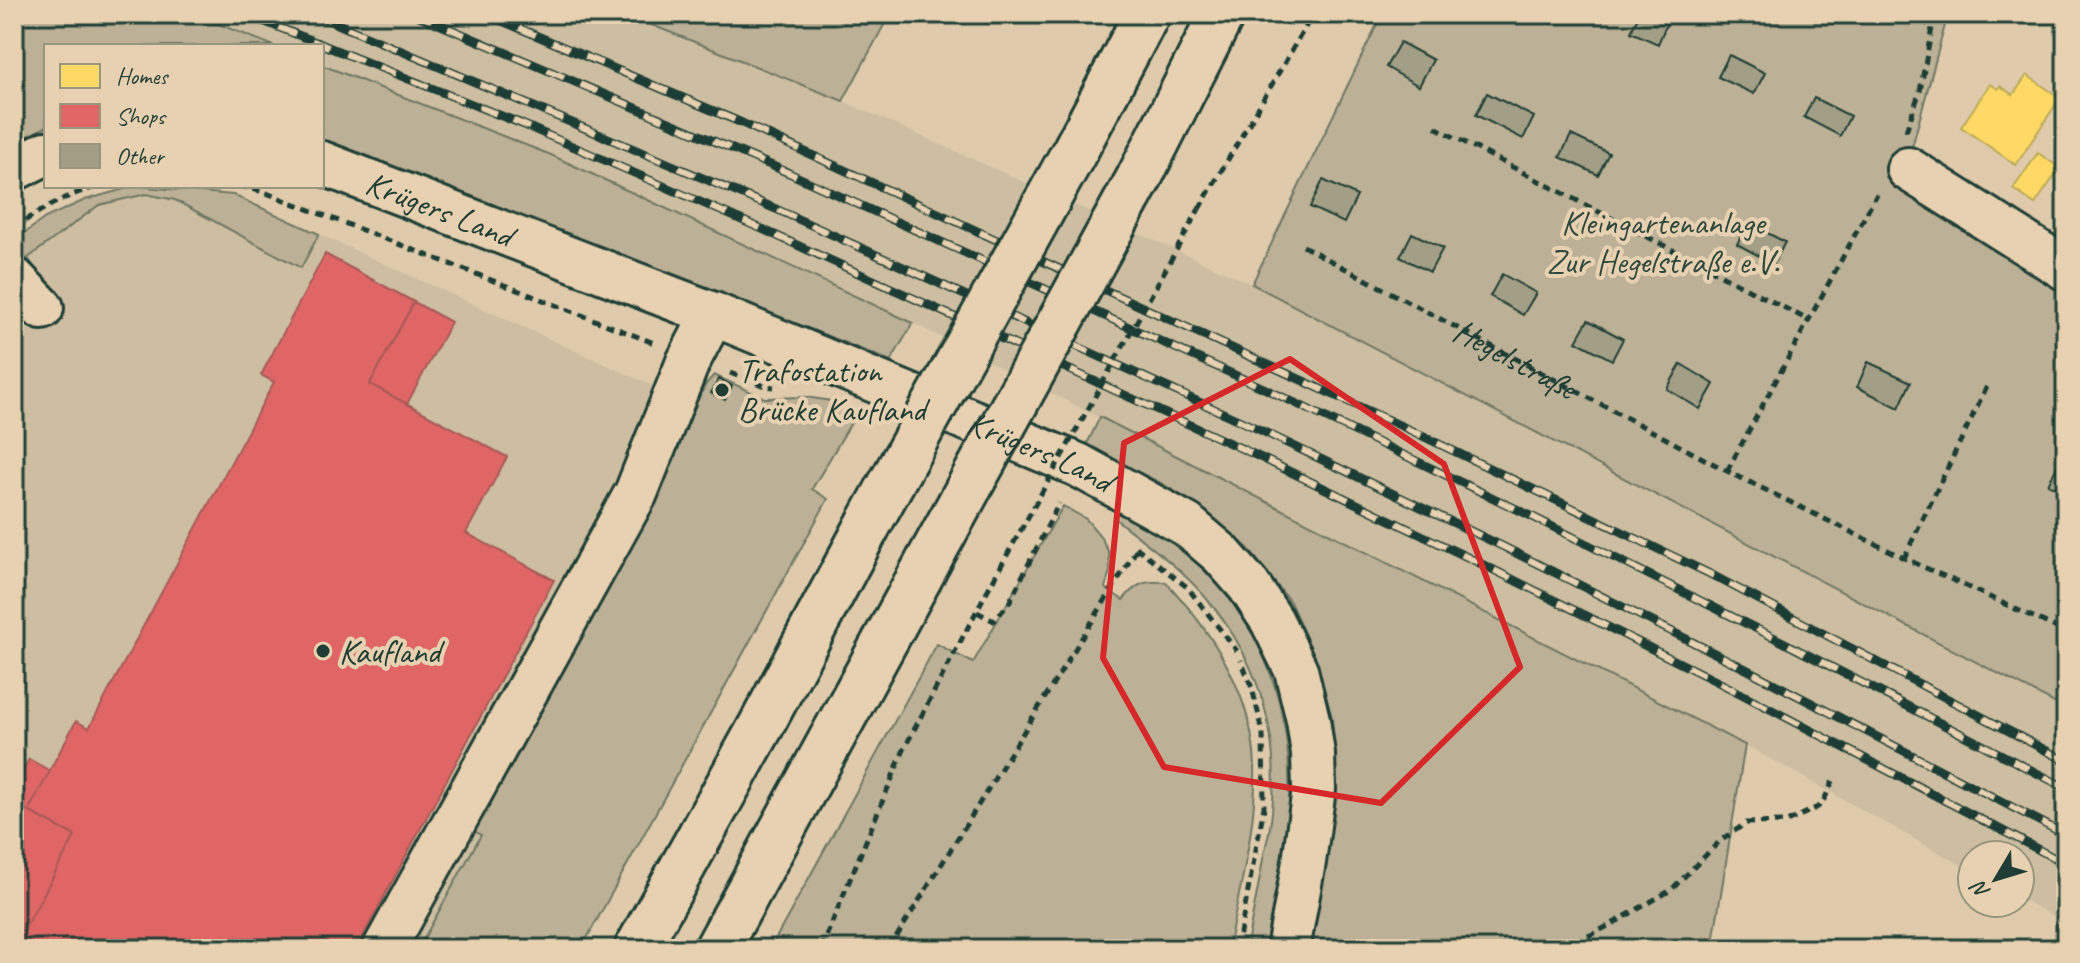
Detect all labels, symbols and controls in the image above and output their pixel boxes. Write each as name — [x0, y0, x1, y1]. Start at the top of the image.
legend — [44, 44, 324, 188]
text: Homes — [116, 61, 169, 91]
text: Shops — [116, 101, 167, 131]
text: Other — [116, 141, 166, 171]
street label: Krügers Land — [360, 161, 524, 258]
park label: Kleingartenanlage Zur Hegelstraße e.V. — [1547, 201, 1780, 283]
street label: Hegelstraße — [1446, 308, 1586, 410]
place label: Trafostation Brücke Kaufland — [738, 349, 931, 431]
marker: Trafostation Brücke Kaufland — [713, 381, 731, 399]
street label: Krügers Land — [962, 400, 1126, 504]
place label: Kaufland — [339, 630, 446, 673]
marker: Kaufland — [314, 642, 332, 660]
north arrow — [1956, 839, 2036, 919]
text: N — [1964, 874, 1996, 905]

